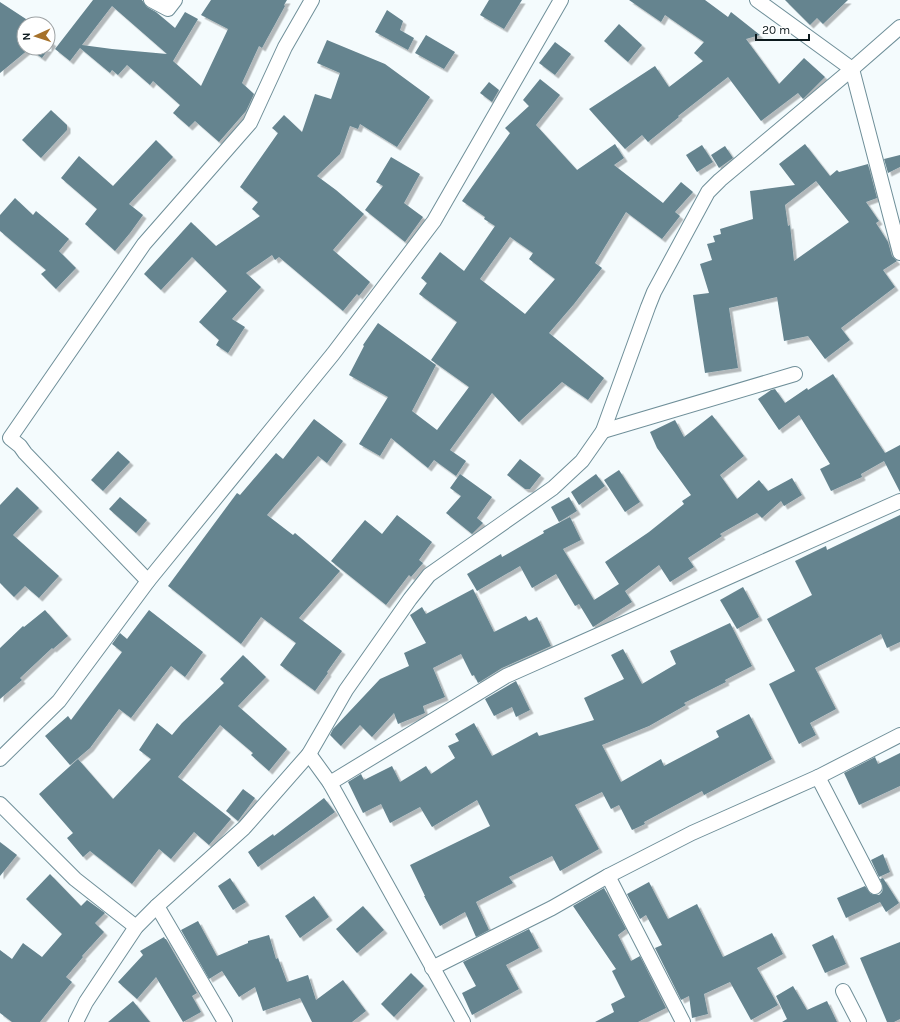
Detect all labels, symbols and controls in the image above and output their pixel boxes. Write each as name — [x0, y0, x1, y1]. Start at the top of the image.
north arrow — [16, 16, 56, 56]
scale bar — [756, 16, 809, 42]
text: 20 m — [762, 23, 790, 37]
text: N — [20, 32, 33, 41]

